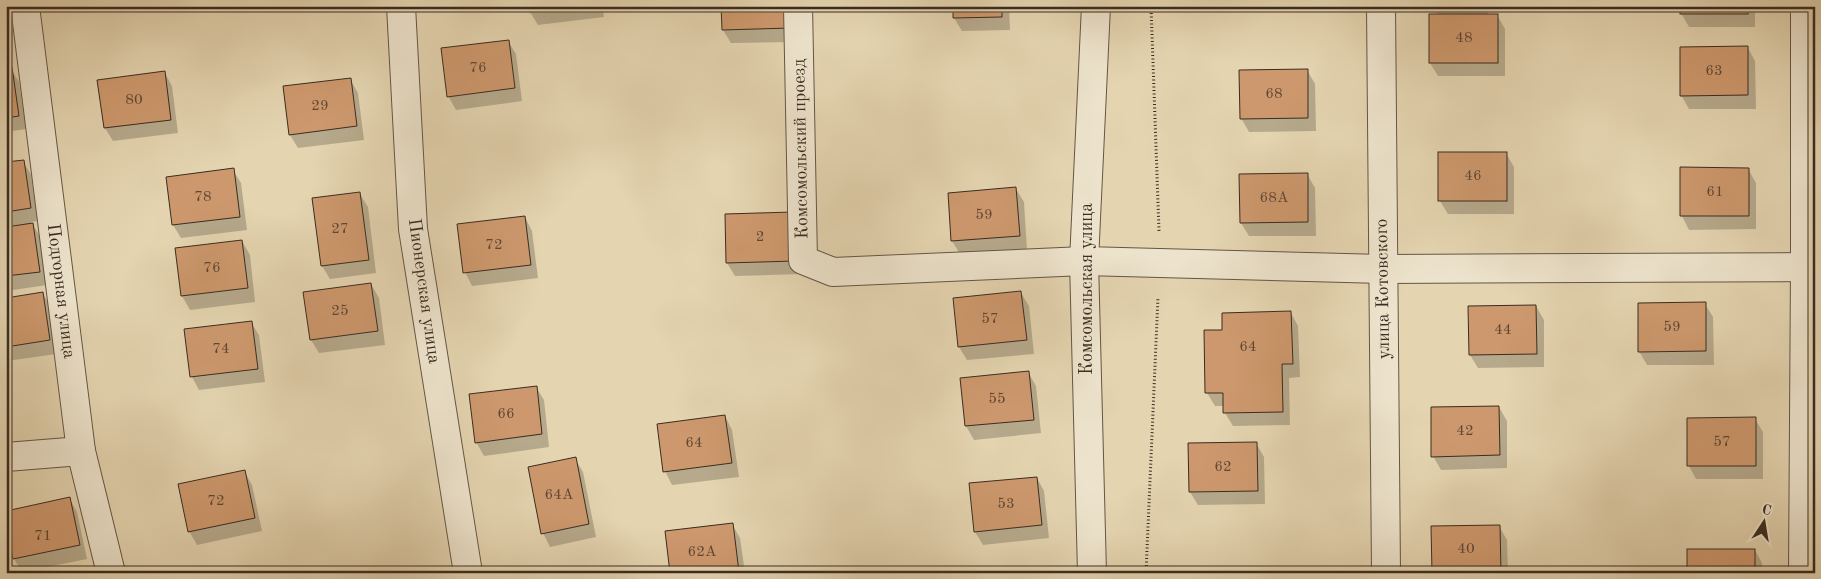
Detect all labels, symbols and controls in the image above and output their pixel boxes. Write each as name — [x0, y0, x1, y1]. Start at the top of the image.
house number: 48 — [1455, 31, 1473, 46]
street label: Комсомольский проезд — [790, 59, 812, 239]
house number: 76 — [469, 61, 487, 76]
house number: 63 — [1705, 64, 1723, 79]
house number: 68 — [1265, 87, 1283, 102]
house number: 80 — [125, 93, 143, 108]
house number: 29 — [311, 99, 329, 114]
house number: 46 — [1464, 169, 1482, 184]
house number: 61 — [1706, 185, 1724, 200]
house number: 78 — [194, 190, 212, 205]
house number: 68А — [1260, 191, 1289, 206]
street label: Комсомольская улица — [1078, 203, 1096, 375]
house number: 59 — [975, 208, 993, 223]
street label: Пионерская улица — [405, 217, 443, 365]
street label: улица Котовского — [1373, 218, 1393, 360]
house number: 27 — [331, 222, 349, 237]
street label: Подгорная улица — [44, 223, 78, 360]
house number: 2 — [756, 230, 764, 245]
house number: 72 — [485, 238, 503, 253]
house number: 76 — [203, 261, 221, 276]
house number: 25 — [331, 304, 349, 319]
house number: 57 — [981, 312, 999, 327]
house number: 59 — [1663, 320, 1681, 335]
house number: 44 — [1494, 323, 1512, 338]
house number: 64 — [1239, 340, 1257, 355]
house number: 74 — [212, 342, 230, 357]
house number: 55 — [988, 392, 1006, 407]
house number: 66 — [497, 407, 515, 422]
house number: 42 — [1456, 424, 1474, 439]
house number: 57 — [1713, 435, 1731, 450]
house number: 64 — [685, 436, 703, 451]
house number: 62 — [1214, 460, 1232, 475]
house number: 64А — [545, 488, 574, 503]
house number: 72 — [207, 494, 225, 509]
north arrow — [1738, 496, 1788, 546]
house number: 53 — [997, 497, 1015, 512]
text: С — [1761, 502, 1772, 518]
house number: 71 — [34, 529, 52, 544]
house number: 40 — [1457, 542, 1475, 557]
house number: 62А — [688, 545, 717, 560]

